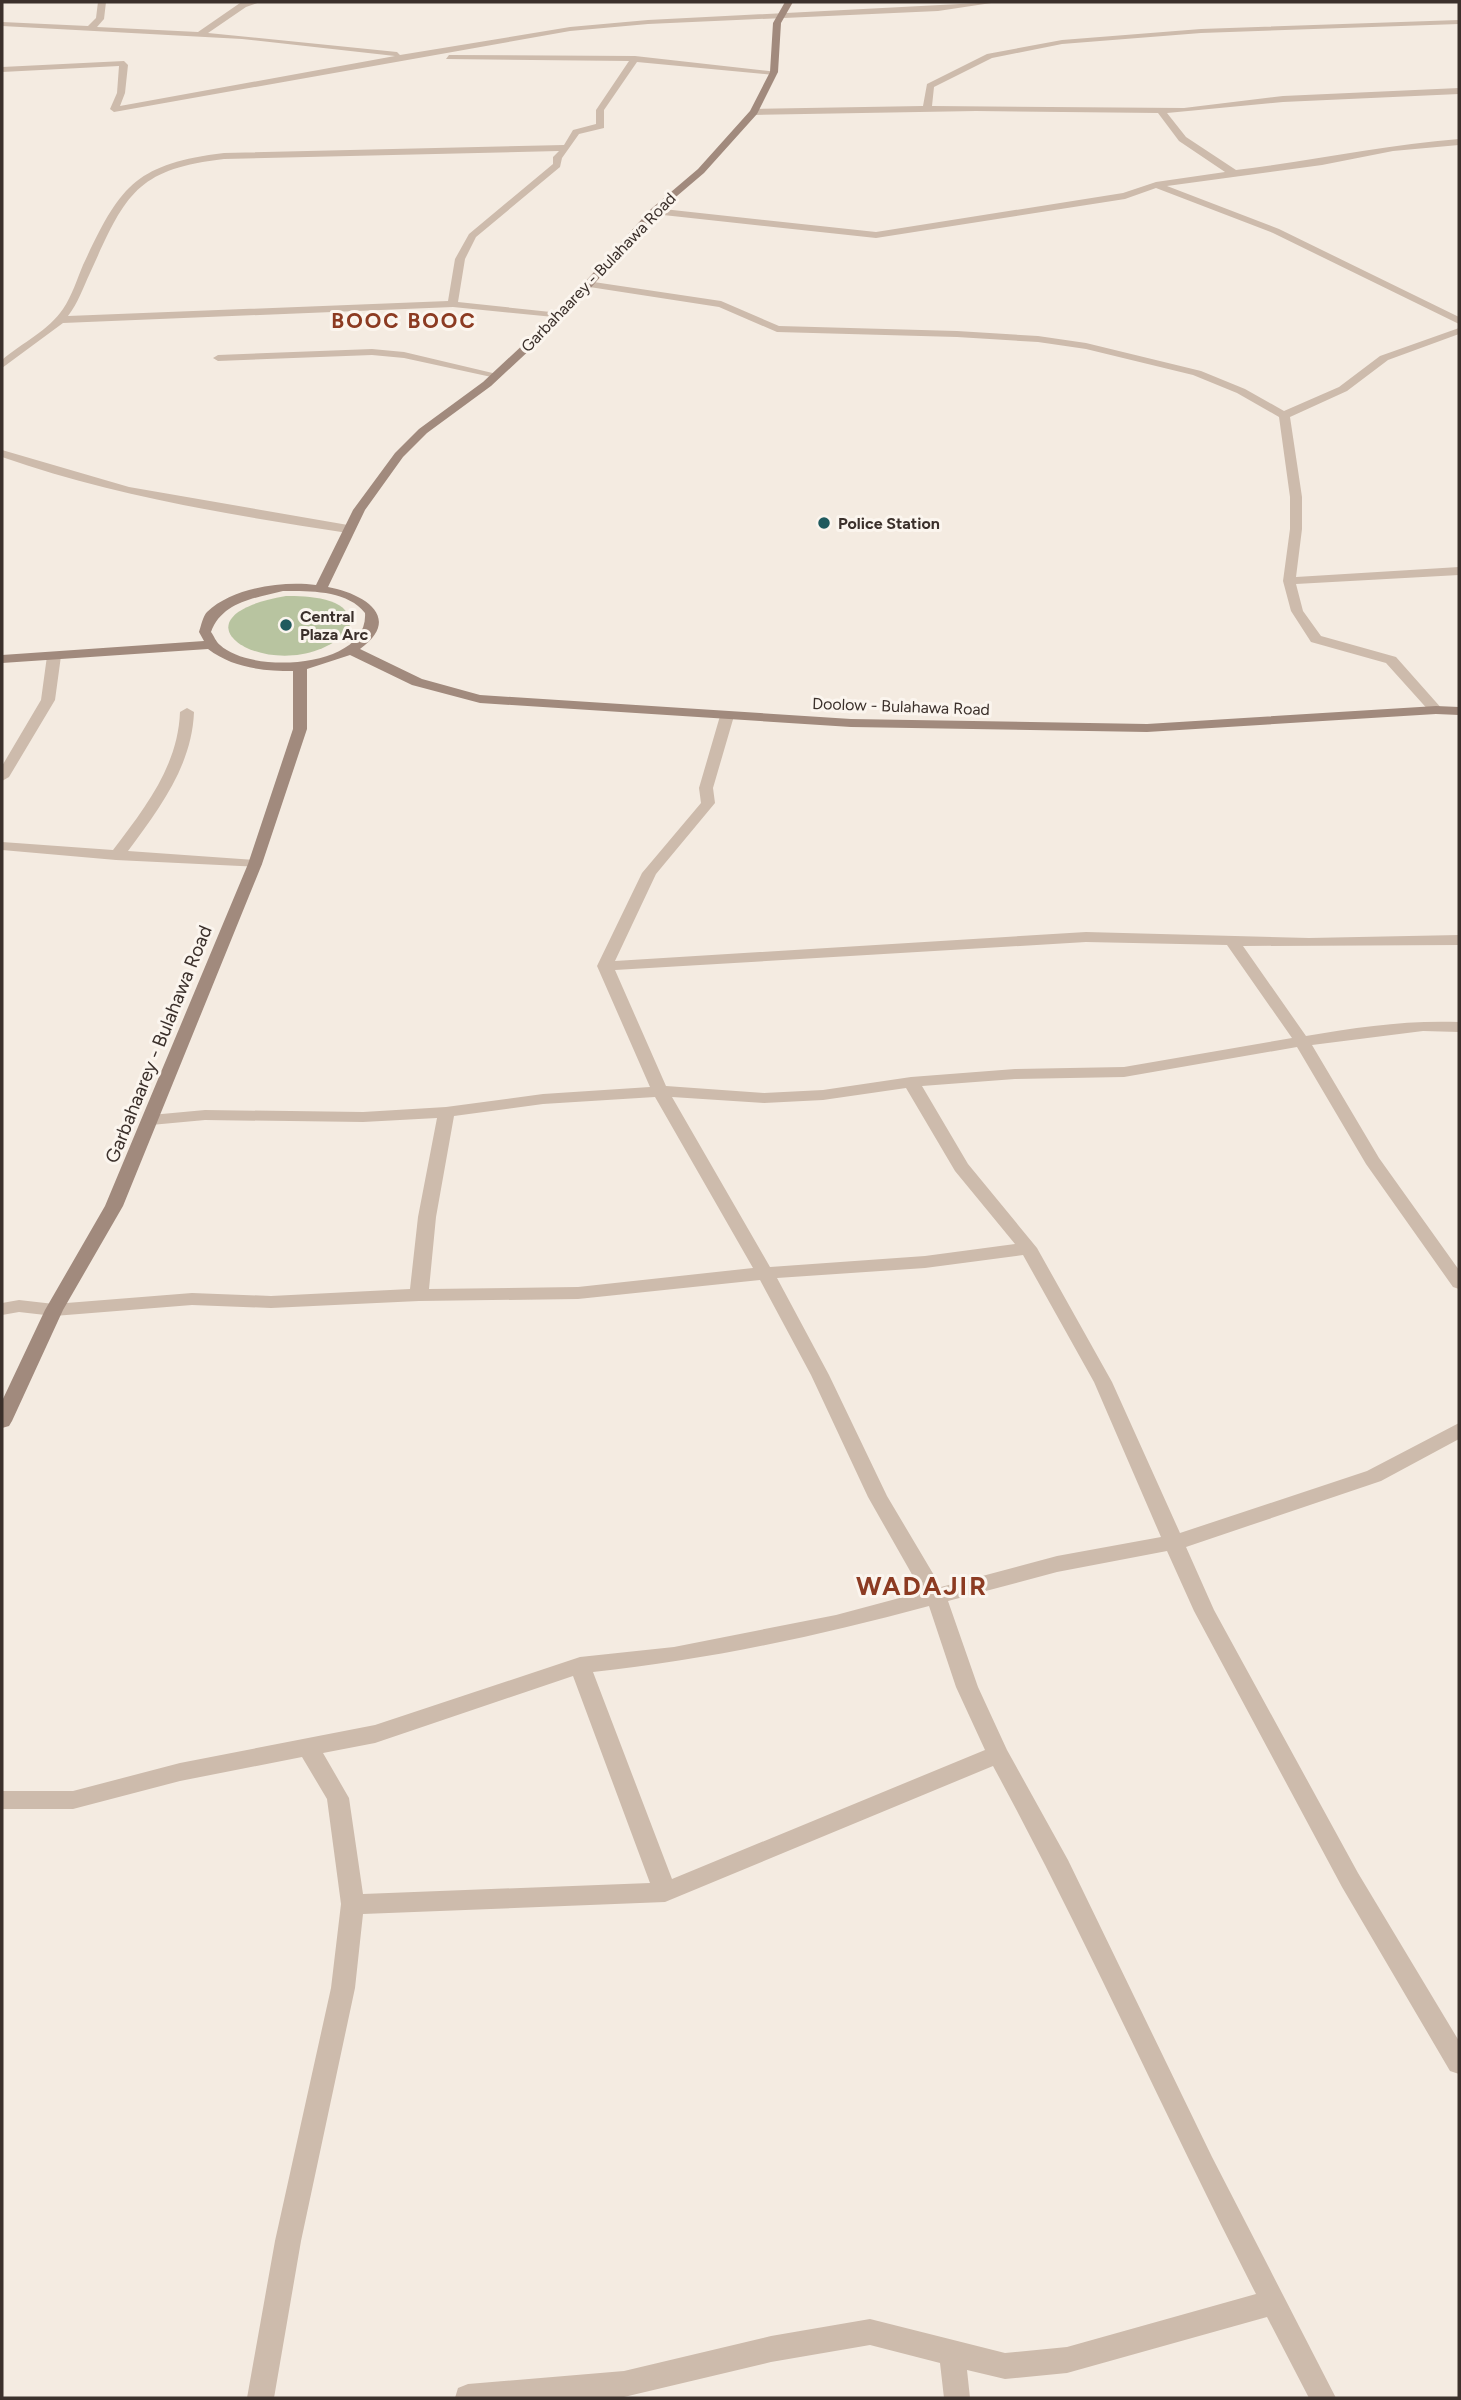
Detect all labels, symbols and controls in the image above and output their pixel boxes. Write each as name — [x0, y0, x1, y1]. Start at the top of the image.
street label: Garbahaarey - Bulahawa Road — [517, 189, 680, 356]
district label: BOOC BOOC — [331, 308, 477, 333]
place label: Police Station — [838, 514, 940, 533]
marker: Police Station — [816, 515, 832, 531]
place label: Central Plaza Arc — [300, 607, 369, 644]
marker: Central Plaza Arc — [278, 617, 294, 633]
street label: Doolow - Bulahawa Road — [812, 694, 990, 719]
street label: Garbahaarey - Bulahawa Road — [100, 922, 217, 1166]
district label: WADAJIR — [856, 1570, 988, 1602]

